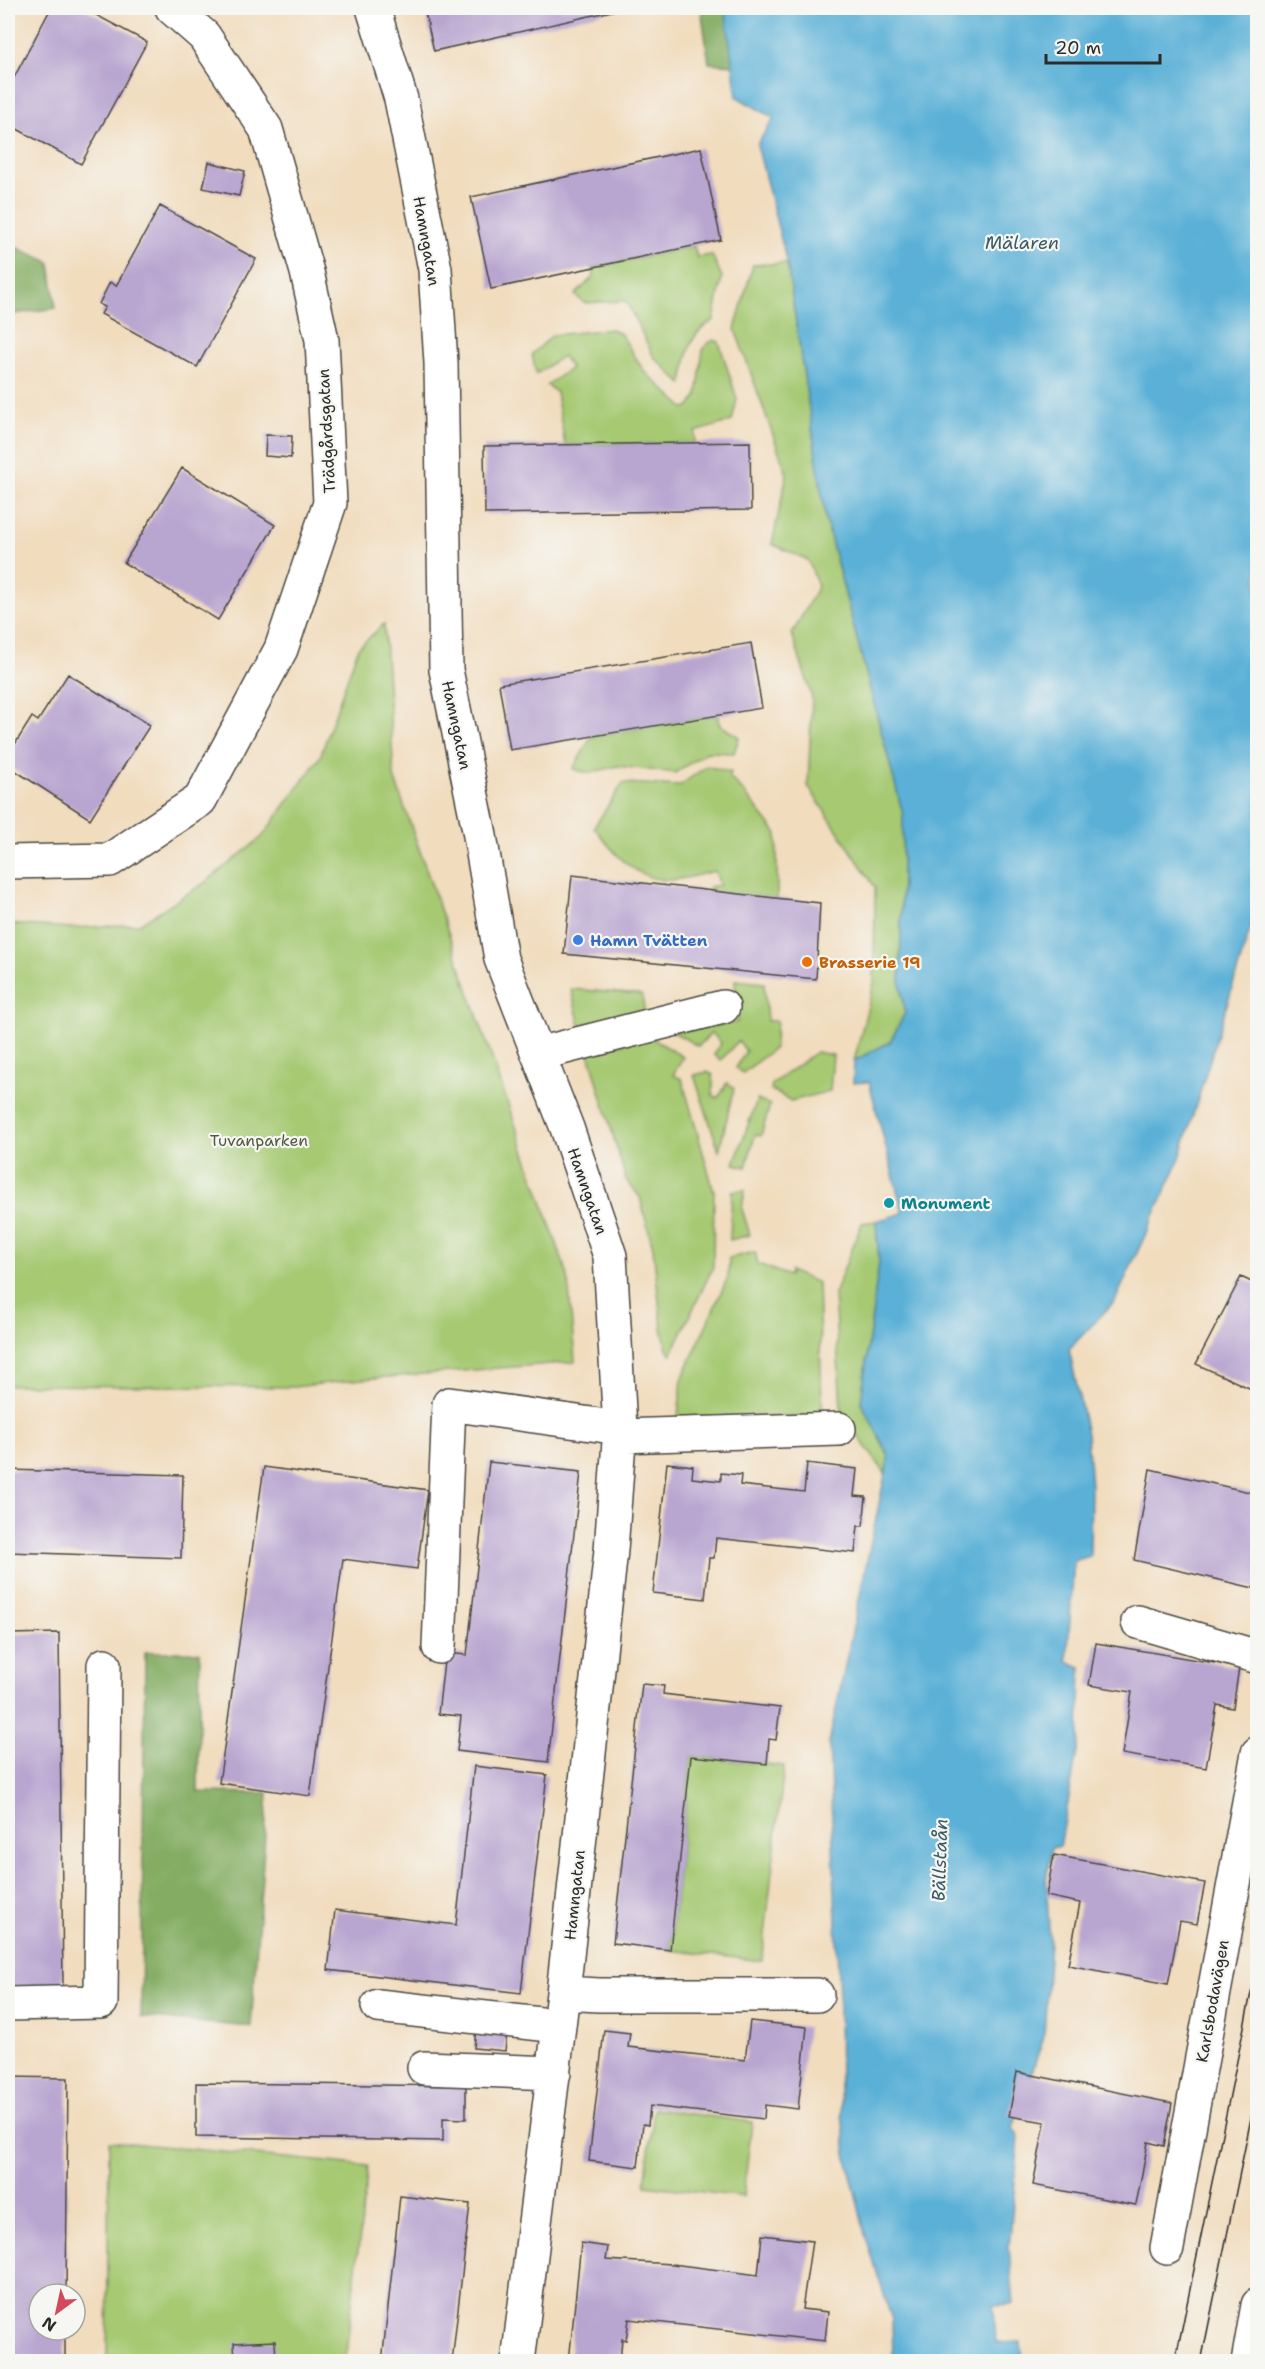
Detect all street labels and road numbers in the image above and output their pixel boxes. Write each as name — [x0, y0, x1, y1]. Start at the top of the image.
street label: Hamngatan — [408, 195, 445, 288]
street label: Trädgårdsgatan — [313, 368, 340, 494]
street label: Hamngatan — [437, 679, 476, 772]
street label: Hamngatan — [563, 1145, 612, 1238]
street label: Hamngatan — [559, 1849, 590, 1941]
street label: Karlsbodavägen — [1191, 1938, 1234, 2064]

